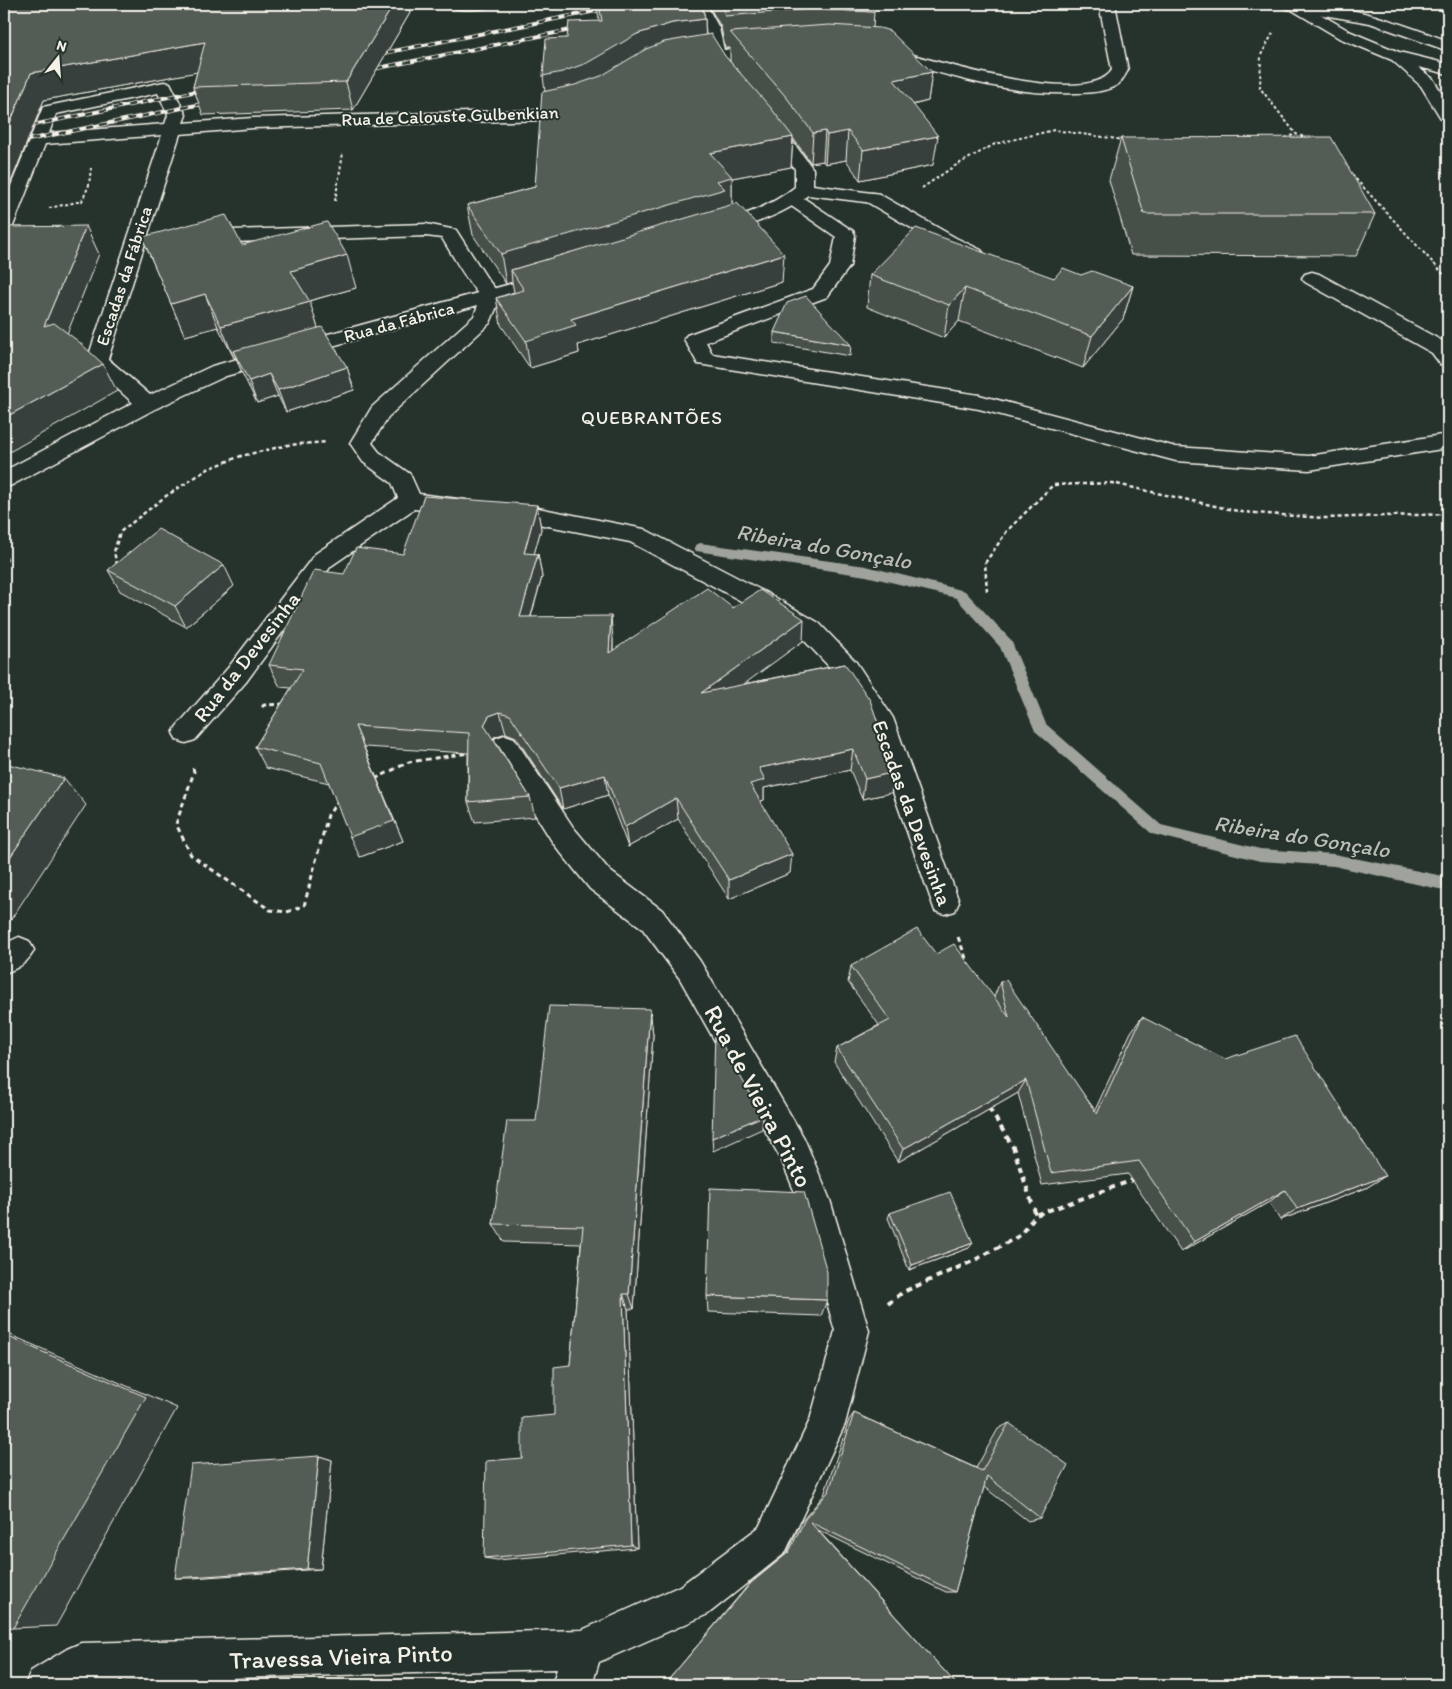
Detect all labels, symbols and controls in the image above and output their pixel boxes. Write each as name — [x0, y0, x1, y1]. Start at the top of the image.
north arrow — [32, 32, 82, 82]
text: N — [55, 37, 69, 56]
street label: Rua de Calouste Gulbenkian — [341, 101, 559, 131]
street label: Escadas da Fábrica — [91, 203, 157, 349]
street label: Rua da Fábrica — [341, 297, 457, 347]
district label: QUEBRANTÕES — [581, 406, 723, 429]
water label: Ribeira do Gonçalo — [734, 518, 914, 575]
street label: Rua da Devesinha — [188, 587, 305, 727]
street label: Escadas da Devesinha — [867, 717, 958, 909]
water label: Ribeira do Gonçalo — [1212, 809, 1392, 864]
street label: Rua de Vieira Pinto — [698, 1000, 820, 1192]
street label: Travessa Vieira Pinto — [229, 1637, 453, 1675]

